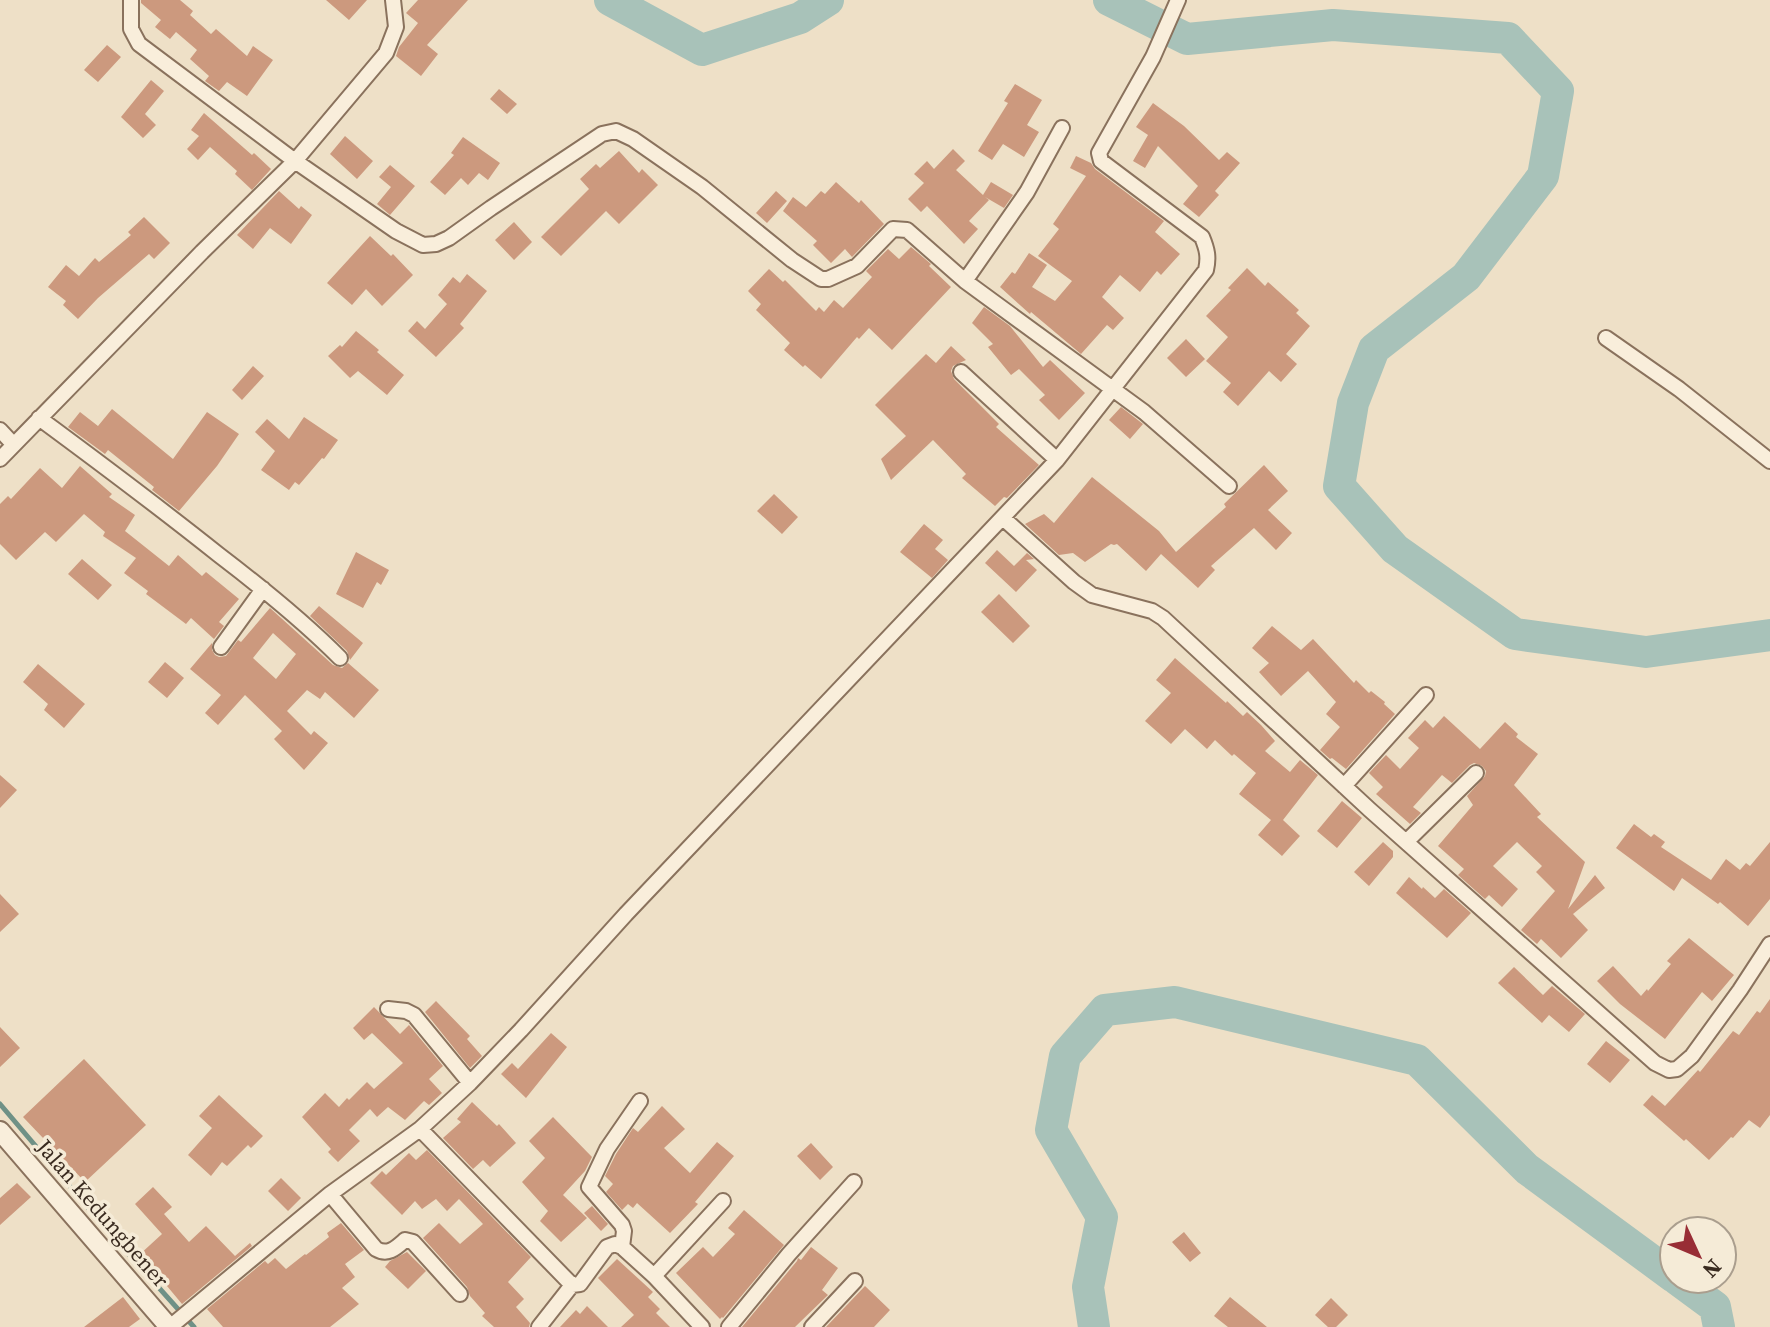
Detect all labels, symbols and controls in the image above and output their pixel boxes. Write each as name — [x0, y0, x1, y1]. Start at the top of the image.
street label: Jalan Kedungbener — [29, 1132, 176, 1294]
north arrow — [1658, 1215, 1738, 1295]
text: N — [1696, 1253, 1729, 1285]

